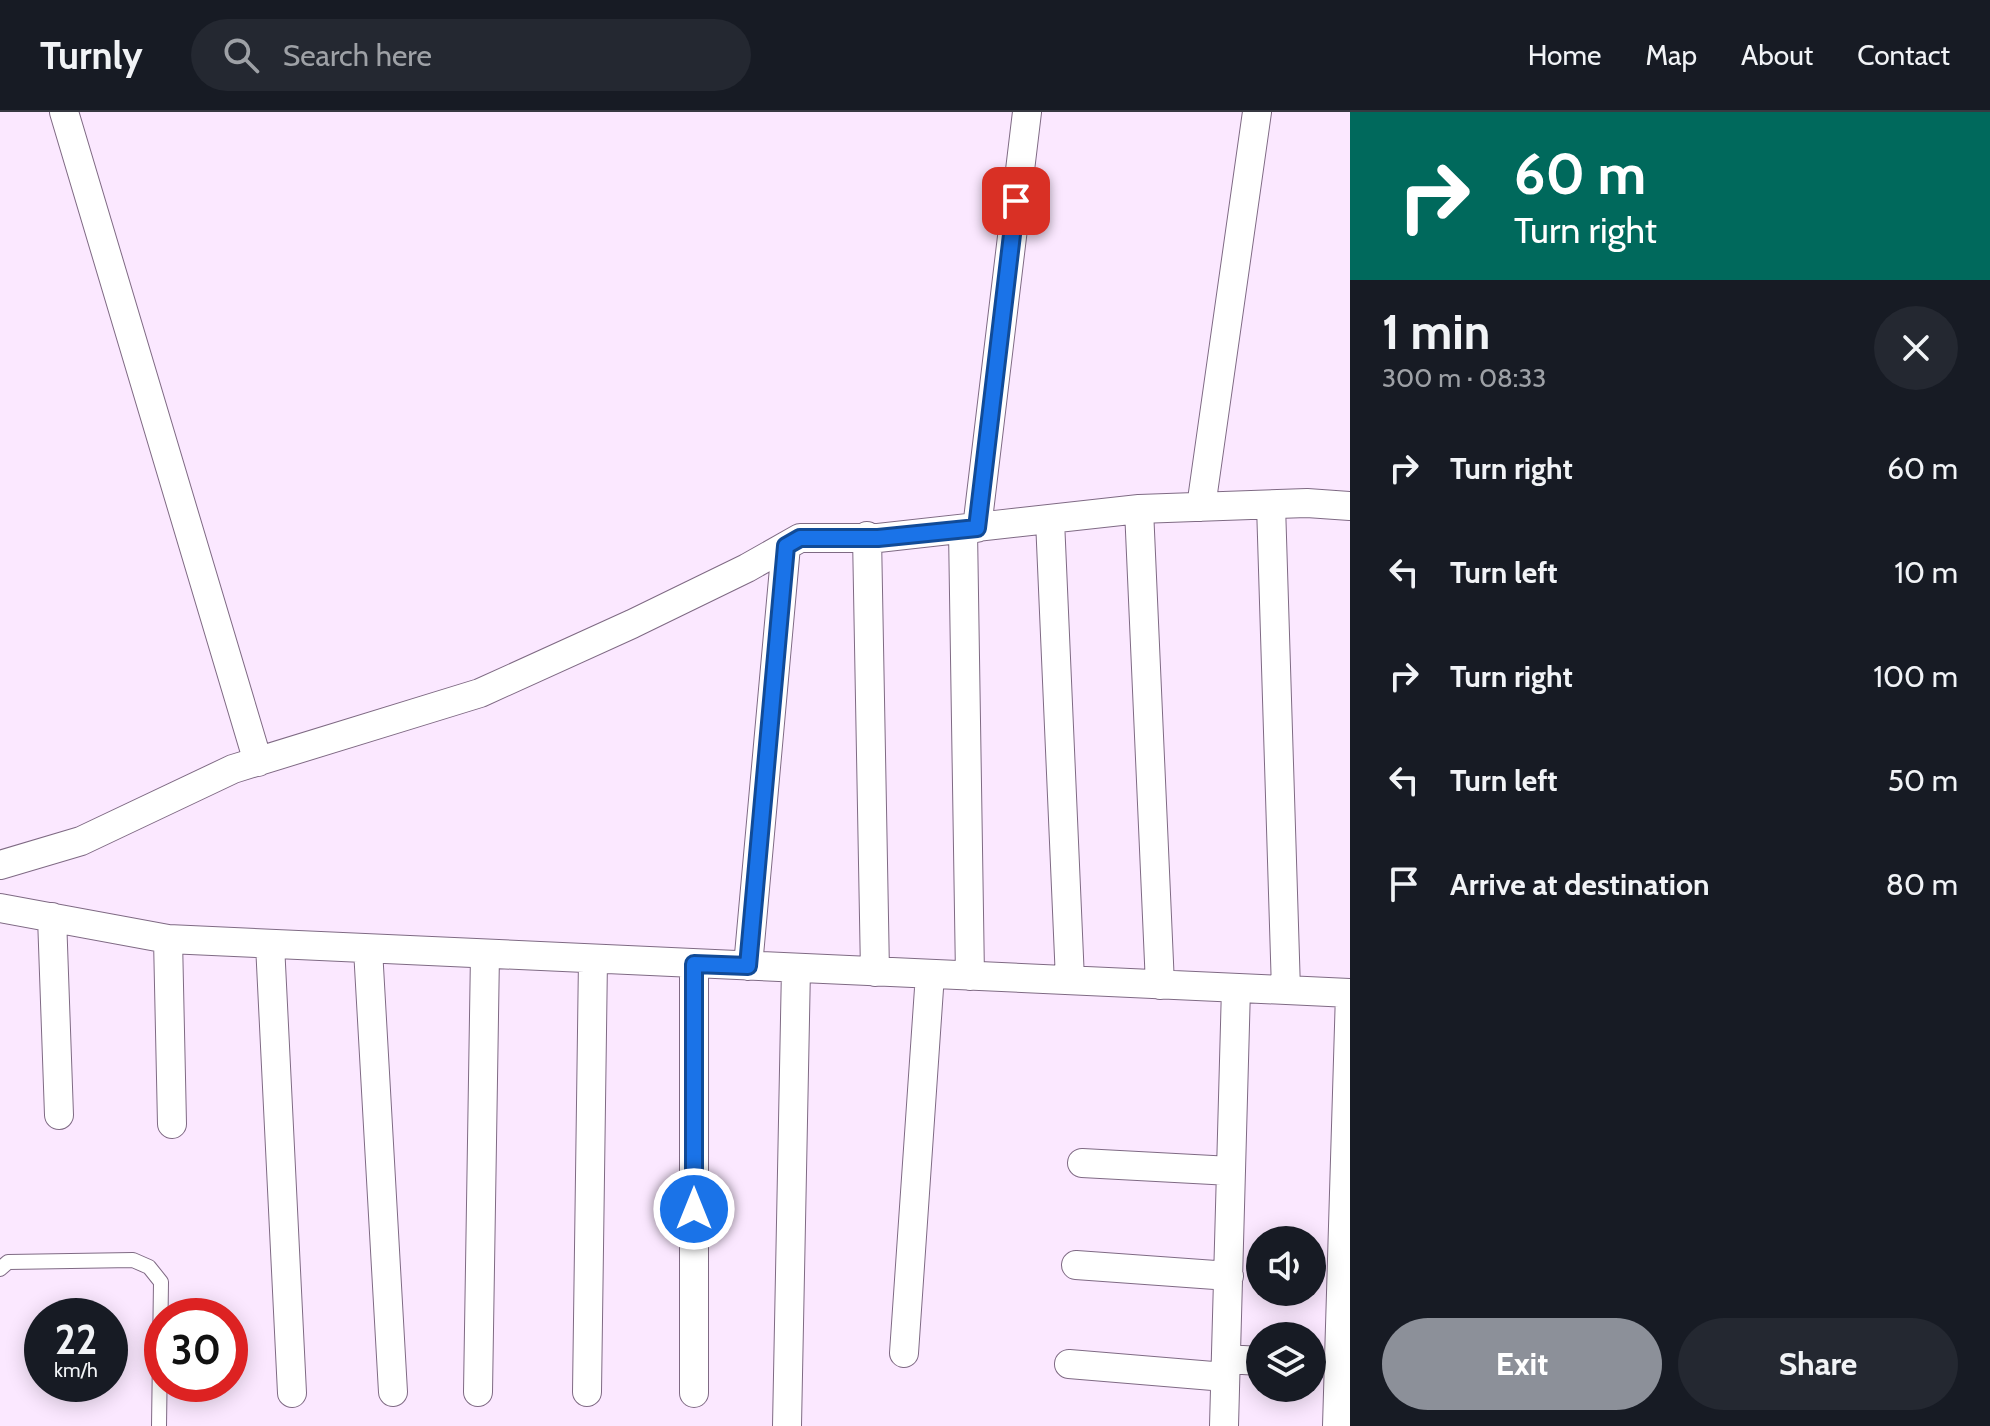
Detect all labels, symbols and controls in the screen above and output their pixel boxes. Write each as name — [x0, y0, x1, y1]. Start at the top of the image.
search box — [191, 19, 751, 91]
text: Turnly — [40, 32, 143, 79]
icon: search — [219, 33, 263, 77]
text: Search here — [283, 37, 432, 74]
text: Home — [1528, 38, 1601, 72]
text: Map — [1645, 38, 1697, 72]
text: About — [1741, 38, 1813, 72]
text: Contact — [1857, 38, 1950, 72]
text: 60 m — [1514, 140, 1646, 208]
icon: right — [1382, 144, 1486, 248]
pin — [982, 167, 1050, 235]
icon: arrive — [994, 179, 1038, 223]
text: Turn right — [1514, 208, 1657, 252]
text: 1 min — [1382, 303, 1490, 361]
button: close — [1874, 306, 1958, 390]
text: 300 m · 08:33 — [1382, 362, 1546, 394]
icon: right — [1382, 446, 1426, 490]
text: Turn right — [1450, 450, 1573, 487]
text: 60 m — [1887, 450, 1958, 487]
icon: left — [1382, 550, 1426, 594]
text: Turn left — [1450, 554, 1558, 591]
text: 10 m — [1894, 554, 1958, 591]
icon: right — [1382, 654, 1426, 698]
text: Turn right — [1450, 658, 1573, 695]
text: 100 m — [1873, 658, 1958, 695]
icon: left — [1382, 758, 1426, 802]
text: Turn left — [1450, 762, 1558, 799]
text: 50 m — [1888, 762, 1958, 799]
icon: arrive — [1382, 862, 1426, 906]
text: Arrive at destination — [1450, 866, 1710, 903]
text: 80 m — [1886, 866, 1958, 903]
position arrow — [652, 1167, 736, 1251]
map controls — [1246, 1226, 1326, 1402]
button: sound — [1246, 1226, 1326, 1306]
speed limit sign: 30 — [144, 1298, 248, 1402]
text: 22 — [55, 1315, 97, 1364]
button: Exit — [1382, 1318, 1662, 1410]
button: Share — [1678, 1318, 1958, 1410]
button: layers — [1246, 1322, 1326, 1402]
text: km/h — [54, 1358, 98, 1382]

